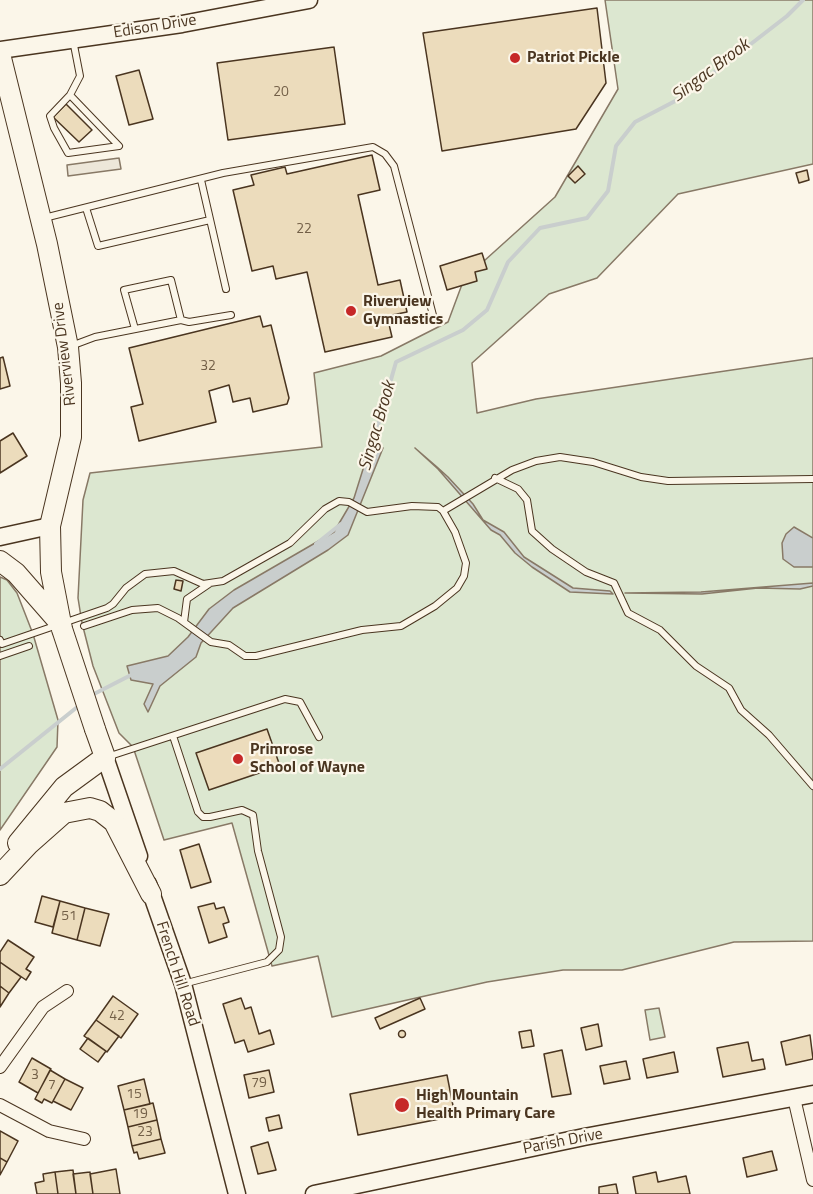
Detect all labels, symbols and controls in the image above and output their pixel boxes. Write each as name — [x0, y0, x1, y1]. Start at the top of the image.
street label: Edison Drive — [112, 11, 198, 43]
water label: Singac Brook — [668, 35, 754, 107]
place label: Patriot Pickle — [527, 48, 620, 68]
marker: Patriot Pickle — [508, 51, 522, 65]
house number: 20 — [273, 85, 289, 101]
house number: 22 — [296, 222, 312, 238]
place label: Riverview Gymnastics — [363, 292, 443, 330]
street label: Riverview Drive — [49, 301, 81, 407]
marker: Riverview Gymnastics — [344, 304, 358, 318]
house number: 32 — [200, 359, 216, 375]
water label: Singac Brook — [355, 379, 401, 473]
place label: Primrose School of Wayne — [250, 740, 365, 778]
marker: Primrose School of Wayne — [231, 752, 245, 766]
house number: 51 — [61, 909, 77, 925]
street label: French Hill Road — [151, 919, 203, 1029]
house number: 42 — [109, 1009, 125, 1025]
house number: 3 — [31, 1068, 39, 1084]
house number: 79 — [251, 1076, 267, 1092]
house number: 7 — [48, 1078, 56, 1094]
place label: High Mountain Health Primary Care — [416, 1086, 555, 1124]
house number: 15 — [126, 1087, 142, 1103]
marker: High Mountain Health Primary Care — [393, 1096, 411, 1114]
house number: 19 — [132, 1107, 148, 1123]
house number: 23 — [137, 1125, 153, 1141]
street label: Parish Drive — [521, 1125, 605, 1159]

